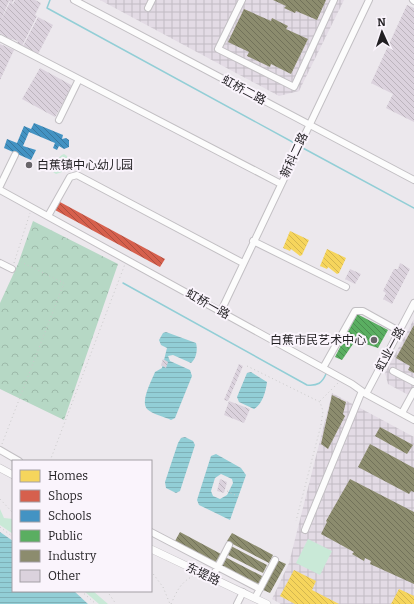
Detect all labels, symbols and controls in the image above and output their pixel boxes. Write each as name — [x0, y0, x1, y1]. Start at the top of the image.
north arrow — [362, 12, 402, 52]
text: N — [377, 16, 387, 29]
street label: 虹桥二路 — [220, 73, 268, 107]
street label: 新科二路 — [278, 130, 310, 180]
place label: 白蕉镇中心幼儿园 — [37, 158, 133, 172]
marker: 白蕉镇中心幼儿园 — [24, 160, 34, 170]
street label: 虹桥一路 — [184, 286, 232, 322]
street label: 虹业一路 — [373, 325, 407, 373]
place label: 白蕉市民艺术中心 — [270, 333, 366, 347]
marker: 白蕉市民艺术中心 — [369, 335, 379, 345]
legend — [12, 460, 152, 592]
text: Homes — [48, 469, 88, 483]
text: Shops — [48, 489, 83, 503]
text: Schools — [48, 509, 92, 523]
text: Public — [48, 529, 83, 543]
text: Industry — [48, 549, 97, 563]
street label: 东堤路 — [184, 560, 222, 588]
text: Other — [48, 569, 81, 583]

